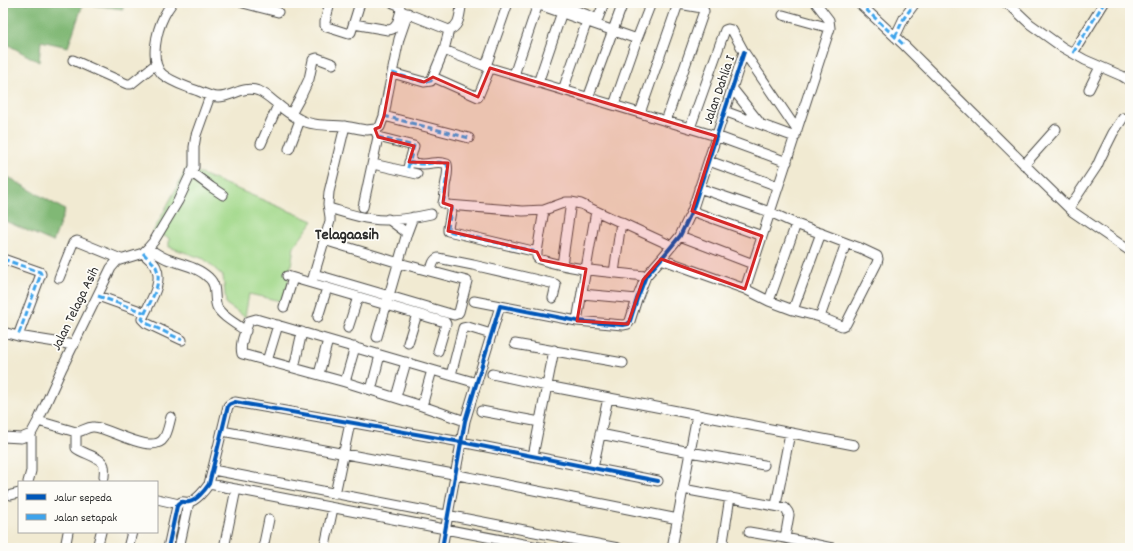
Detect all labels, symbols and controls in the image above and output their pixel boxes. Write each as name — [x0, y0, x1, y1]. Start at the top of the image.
street label: Jalan Dahlia I — [699, 52, 741, 127]
district label: Telagaasih — [315, 224, 379, 247]
street label: Jalan Telaga Asih — [47, 264, 105, 354]
legend — [18, 481, 158, 533]
text: Jalur sepeda — [54, 490, 112, 507]
text: Jalan setapak — [54, 510, 117, 527]

